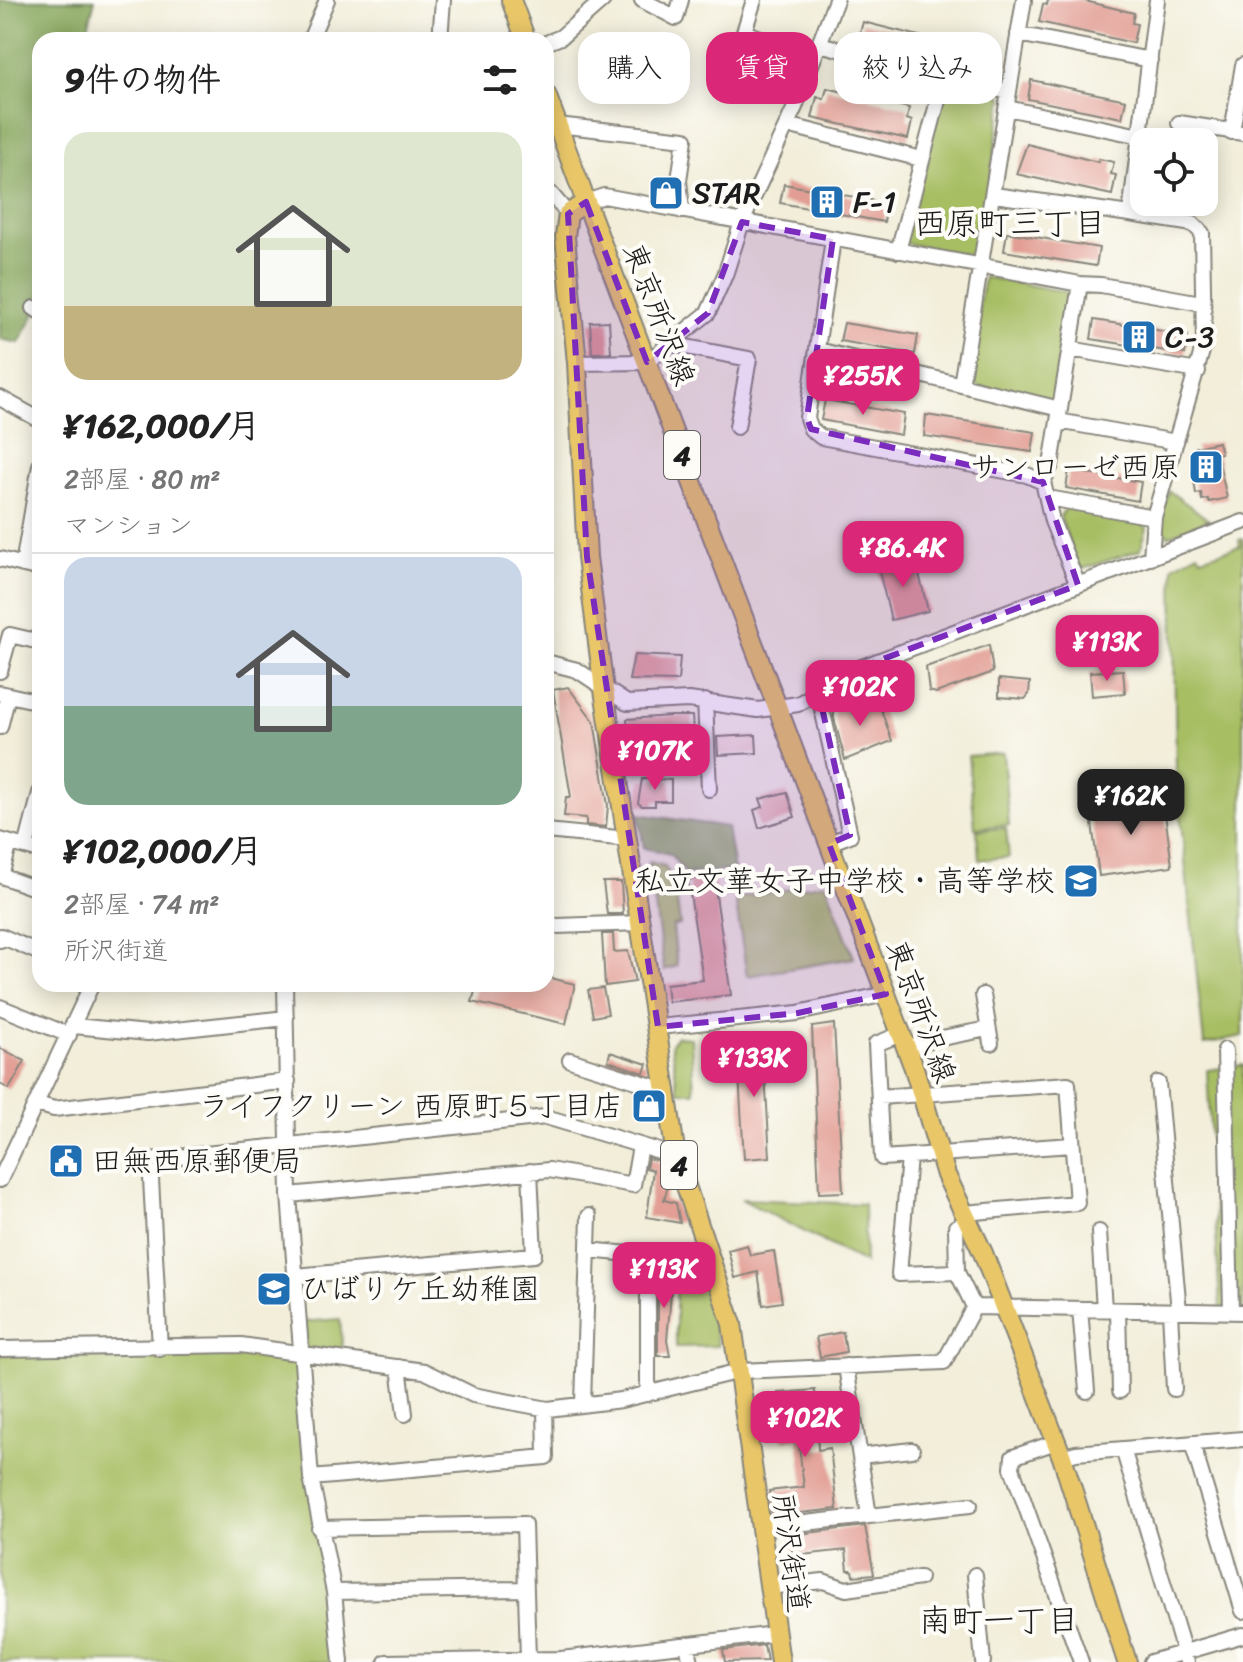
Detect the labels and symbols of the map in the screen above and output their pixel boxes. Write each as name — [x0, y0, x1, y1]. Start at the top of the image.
place label: STAR — [692, 166, 761, 220]
shop icon: STAR — [647, 174, 685, 212]
place label: F-1 — [853, 175, 896, 229]
building icon: F-1 — [808, 183, 846, 221]
district label: 西原町三丁目 — [914, 195, 1106, 252]
street label: 東京所沢線 — [607, 234, 711, 394]
place label: C-3 — [1165, 310, 1214, 364]
building icon: C-3 — [1120, 318, 1158, 356]
pin: ¥255K — [807, 349, 919, 417]
road number: 4 — [664, 431, 700, 479]
place label: サンローゼ西原 — [970, 440, 1180, 494]
building icon: サンローゼ西原 — [1187, 448, 1225, 486]
pin: ¥86.4K — [838, 521, 968, 589]
pin: ¥113K — [1051, 615, 1163, 683]
pin: ¥102K — [804, 660, 916, 728]
pin: ¥107K — [599, 724, 711, 792]
pin: ¥162K — [1075, 769, 1187, 837]
place label: 私立文華女子中学校・高等学校 — [635, 854, 1055, 908]
school or university icon: 私立文華女子中学校・高等学校 — [1062, 862, 1100, 900]
street label: 東京所沢線 — [870, 931, 972, 1091]
pin: ¥133K — [698, 1031, 810, 1099]
place label: ライフクリーン 西原町５丁目店 — [199, 1079, 623, 1133]
shop icon: ライフクリーン 西原町５丁目店 — [630, 1087, 668, 1125]
place label: 田無西原郵便局 — [92, 1134, 302, 1188]
road number: 4 — [661, 1141, 697, 1189]
public building icon: 田無西原郵便局 — [47, 1142, 85, 1180]
pin: ¥113K — [608, 1242, 720, 1310]
place label: ひばりケ丘幼稚園 — [300, 1262, 540, 1316]
school or university icon: ひばりケ丘幼稚園 — [255, 1270, 293, 1308]
pin: ¥102K — [749, 1391, 861, 1459]
street label: 所沢街道 — [756, 1490, 826, 1616]
district label: 南町一丁目 — [919, 1592, 1079, 1649]

